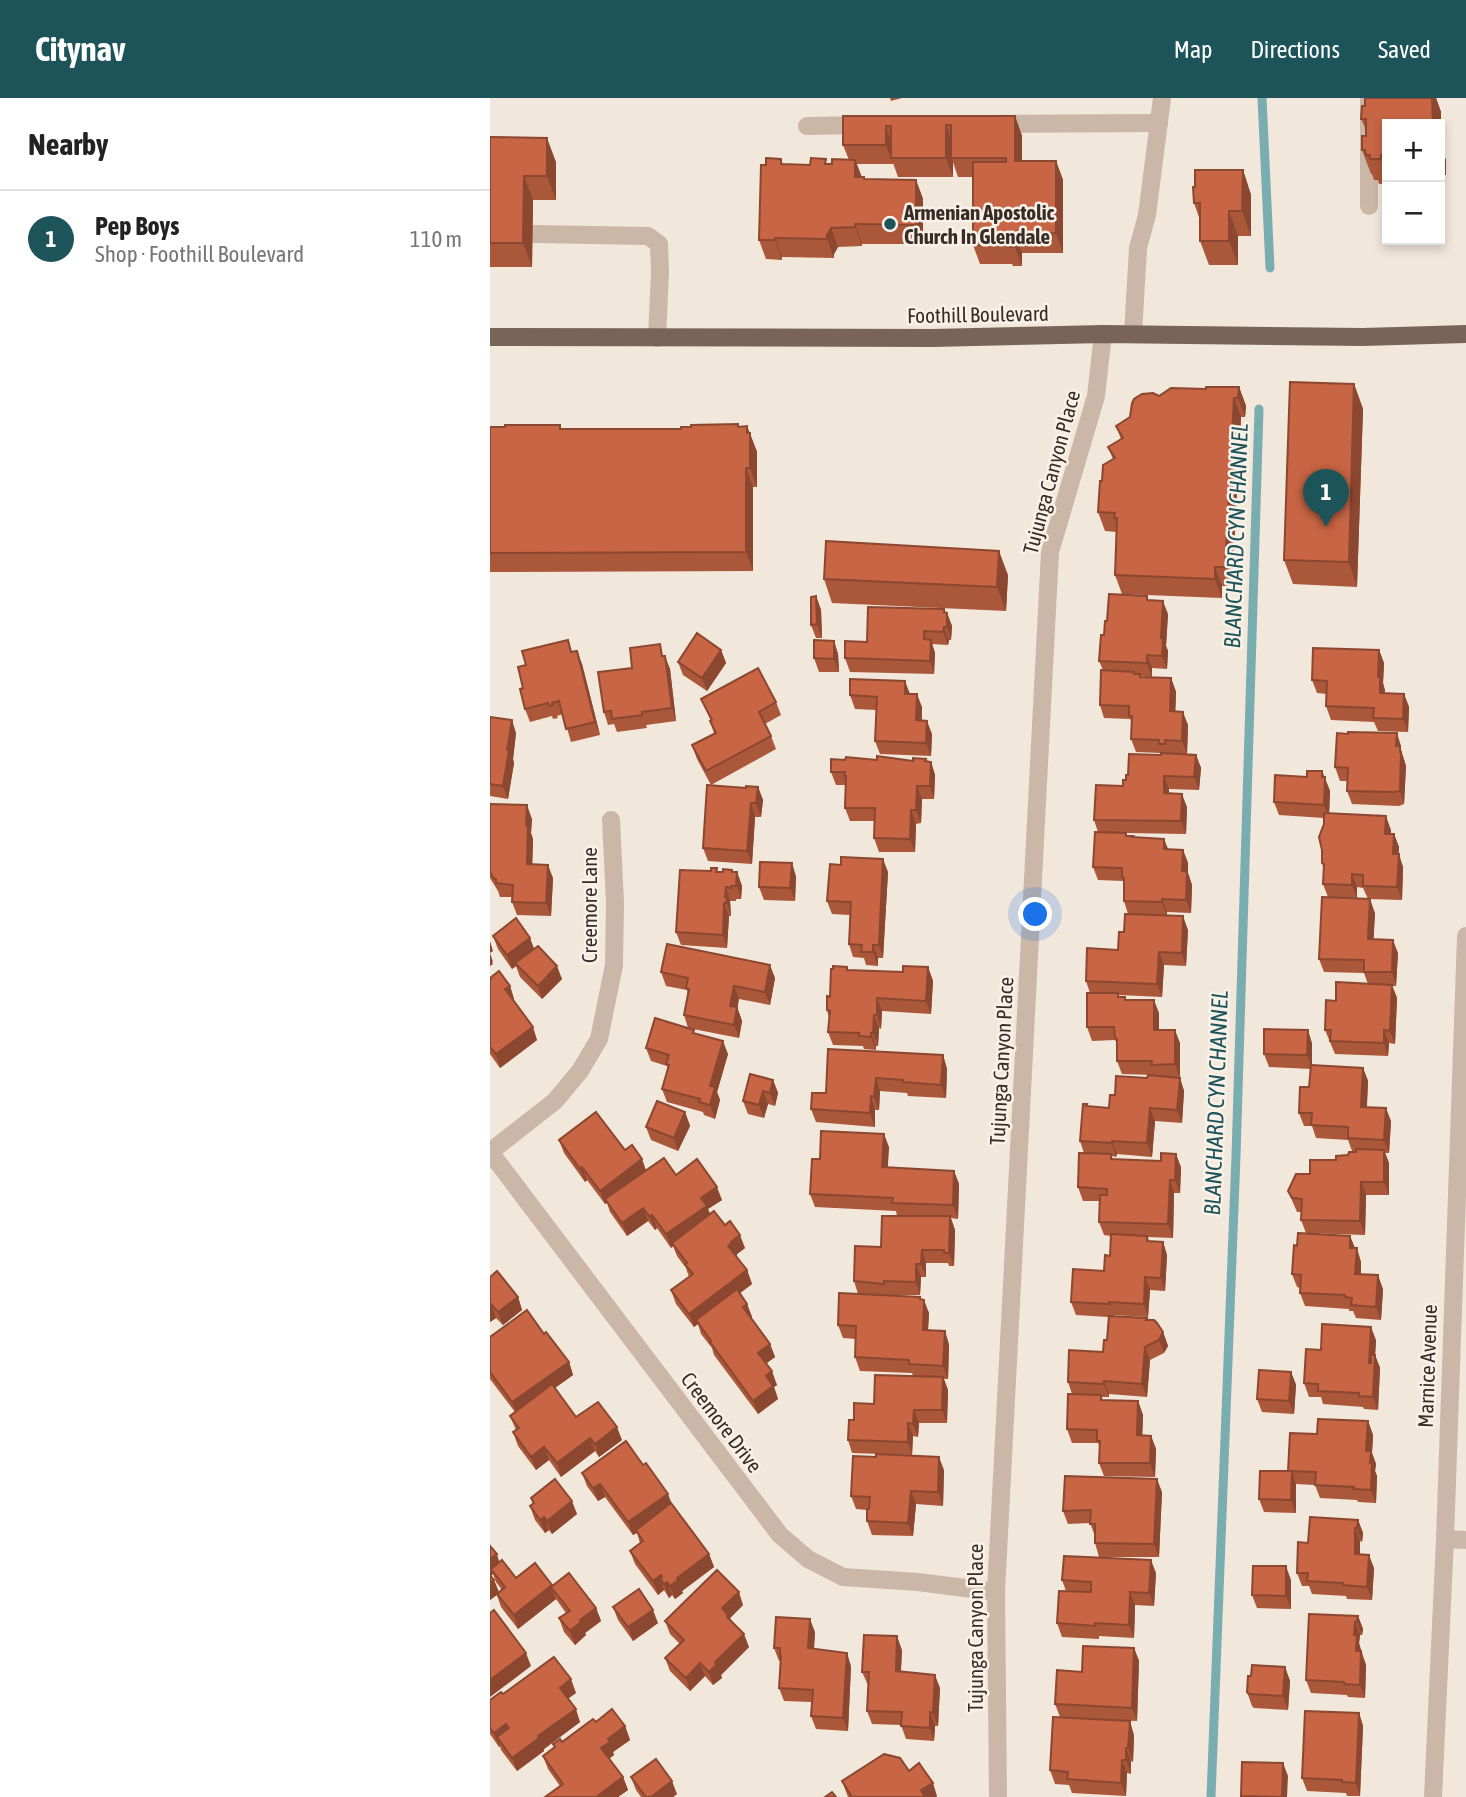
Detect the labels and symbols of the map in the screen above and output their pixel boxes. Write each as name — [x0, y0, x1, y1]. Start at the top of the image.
place label: Armenian Apostolic Church In Glendale — [903, 200, 1055, 248]
marker: Armenian Apostolic Church In Glendale — [882, 216, 898, 232]
street label: Foothill Boulevard — [907, 301, 1049, 327]
street label: Tujunga Canyon Place — [1018, 388, 1084, 556]
water label: BLANCHARD CYN CHANNEL — [1219, 423, 1253, 649]
pin: 1 — [1303, 469, 1349, 527]
street label: Creemore Lane — [577, 847, 601, 963]
your location — [1018, 897, 1052, 931]
street label: Tujunga Canyon Place — [985, 976, 1017, 1146]
water label: BLANCHARD CYN CHANNEL — [1199, 990, 1233, 1216]
street label: Marnice Avenue — [1413, 1304, 1441, 1428]
street label: Creemore Drive — [677, 1367, 767, 1477]
street label: Tujunga Canyon Place — [963, 1544, 987, 1712]

